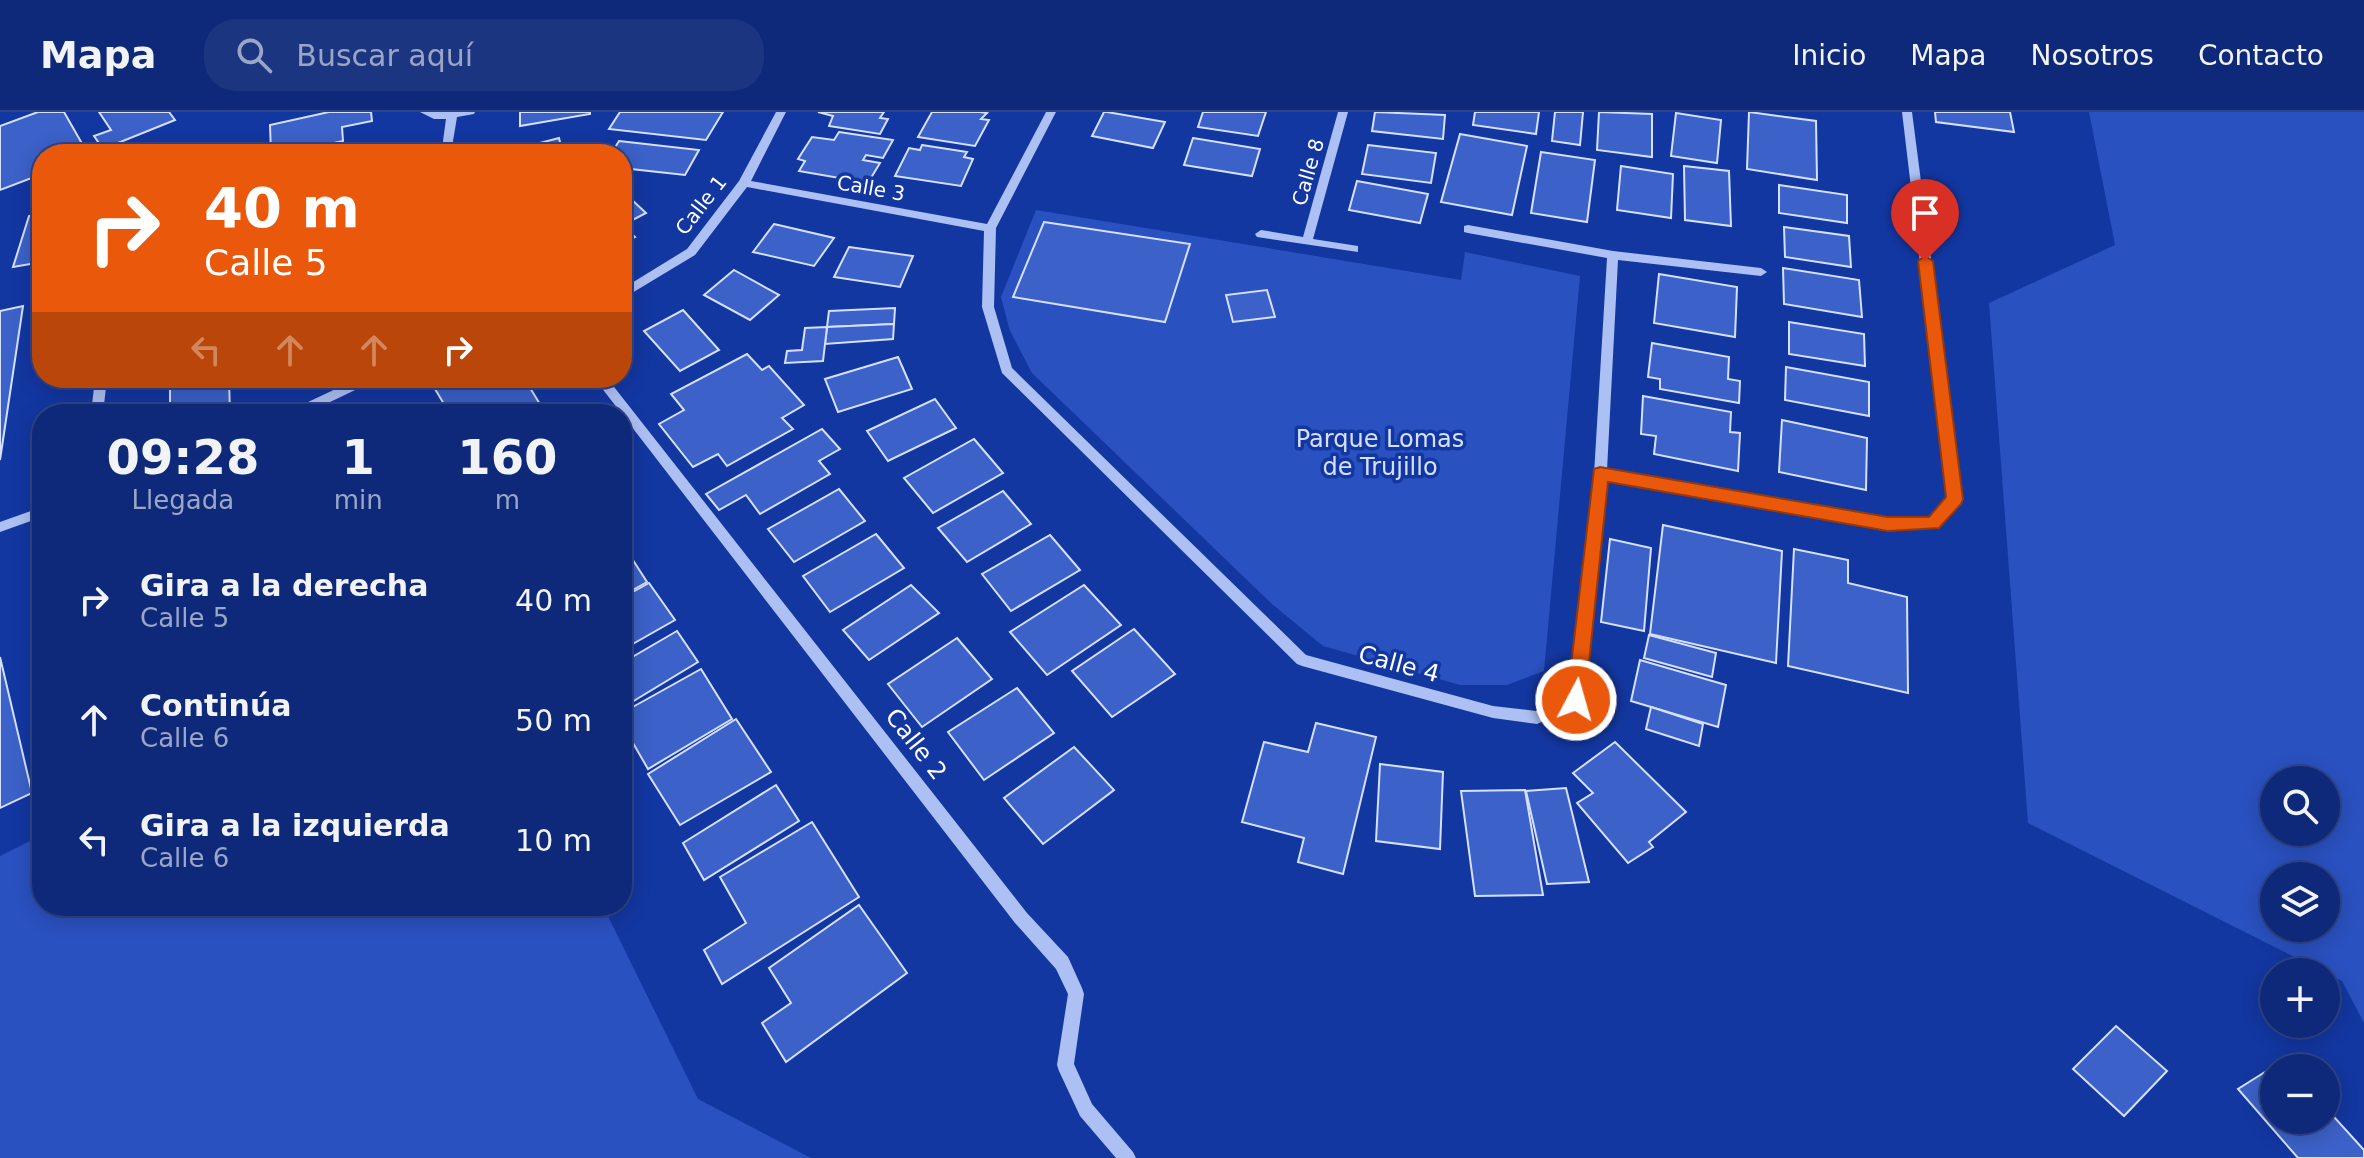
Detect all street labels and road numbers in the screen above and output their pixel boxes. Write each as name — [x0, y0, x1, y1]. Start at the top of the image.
street label: Calle 8 — [1287, 136, 1329, 208]
street label: Calle 3 — [835, 170, 907, 206]
street label: Calle 1 — [670, 171, 732, 239]
street label: Calle 4 — [1356, 640, 1442, 688]
street label: Calle 2 — [880, 703, 952, 785]

